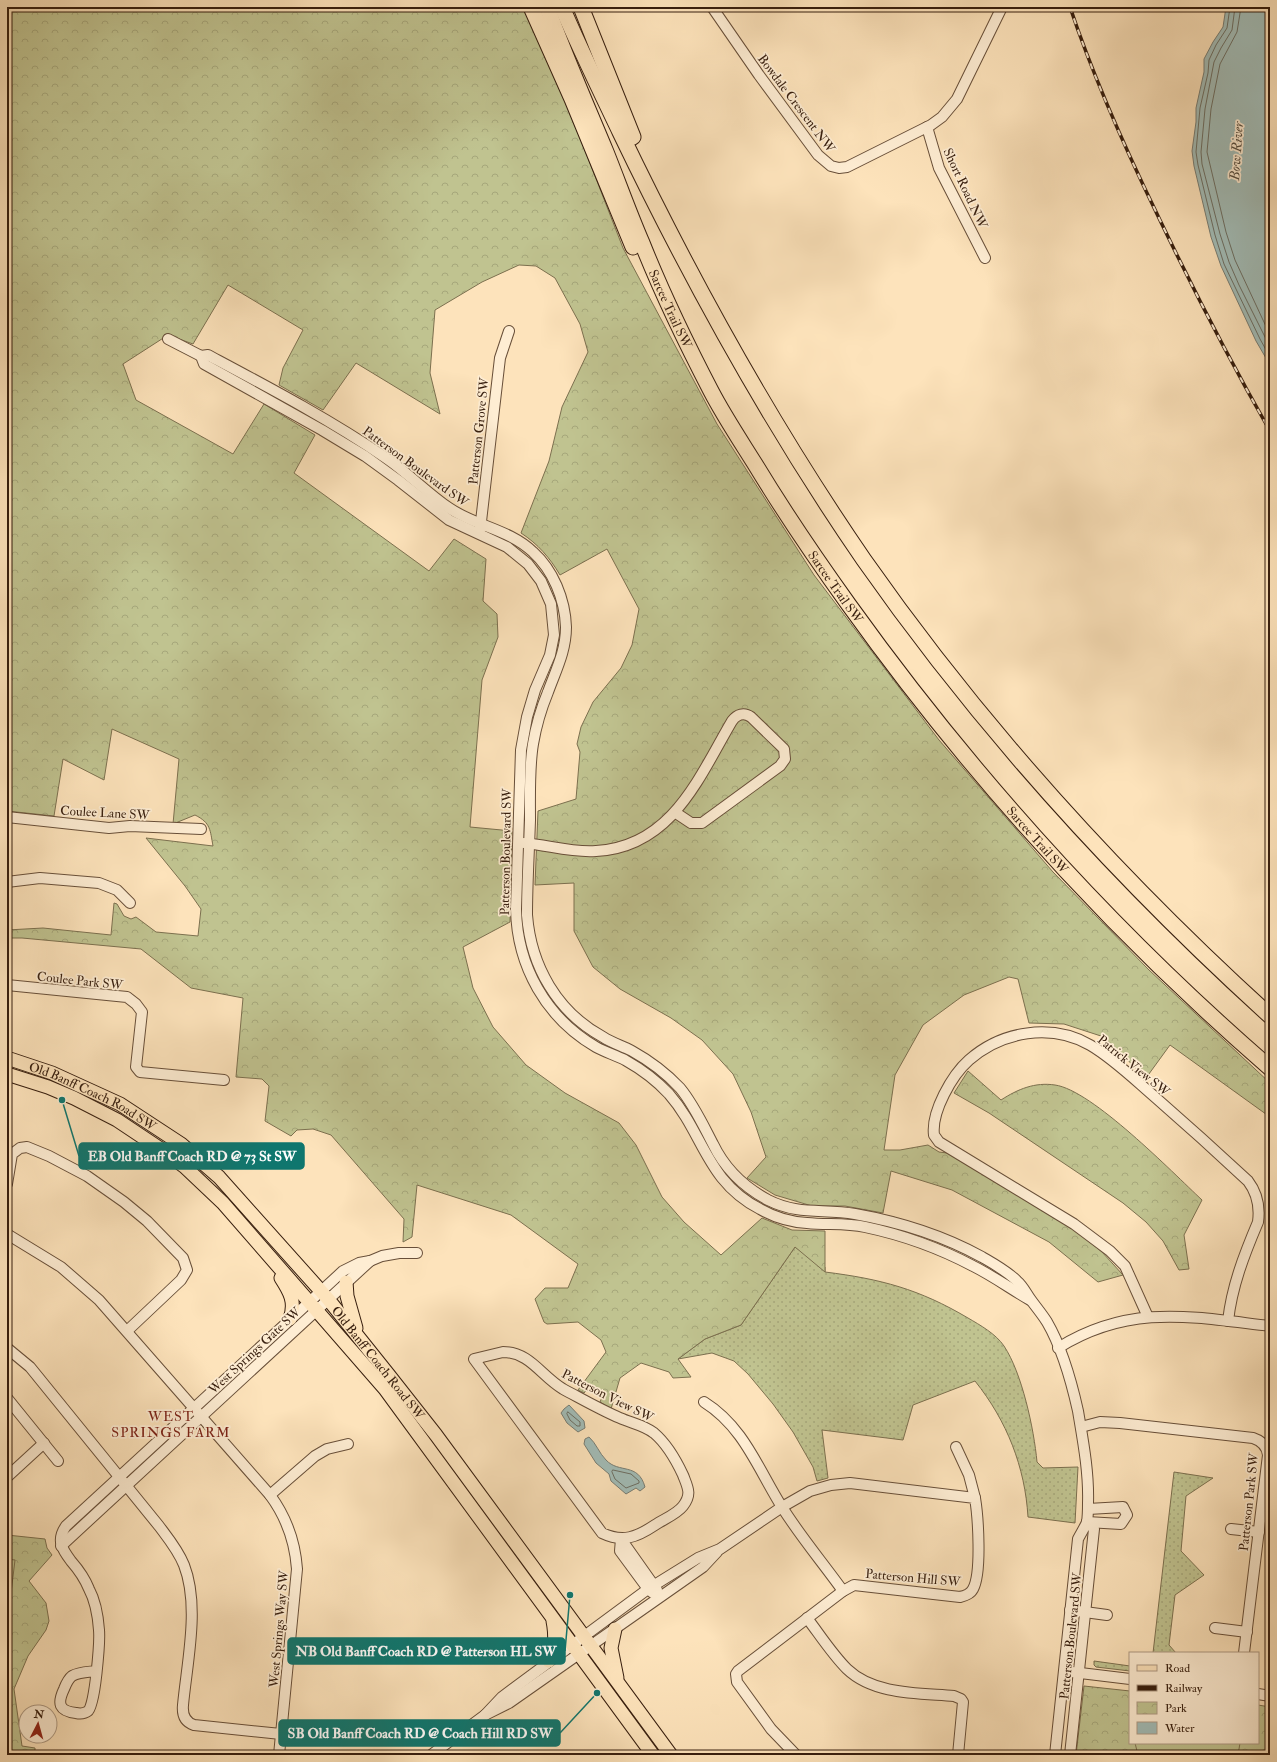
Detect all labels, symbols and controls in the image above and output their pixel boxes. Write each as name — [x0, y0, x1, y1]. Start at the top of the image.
street label: Bowdale Crescent NW — [754, 51, 839, 157]
water label: Bow River — [1226, 120, 1247, 182]
street label: Short Road NW — [939, 146, 991, 232]
street label: Sarcee Trail SW — [645, 267, 695, 352]
street label: Patterson Grove SW — [465, 376, 493, 485]
street label: Patterson Boulevard SW — [359, 423, 472, 511]
street label: Sarcee Trail SW — [804, 548, 867, 627]
street label: Patterson Boulevard SW — [497, 788, 515, 916]
street label: Coulee Lane SW — [60, 803, 151, 823]
street label: Sarcee Trail SW — [1003, 803, 1072, 878]
street label: Coulee Park SW — [36, 969, 124, 994]
street label: Patrick View SW — [1094, 1032, 1173, 1100]
street label: Old Banff Coach Road SW — [27, 1059, 160, 1135]
callout: EB Old Banff Coach RD @ 73 St SW — [79, 1143, 304, 1169]
text: EB Old Banff Coach RD @ 73 St SW — [88, 1148, 297, 1165]
street label: West Springs Gate SW — [204, 1303, 305, 1399]
street label: Old Banff Coach Road SW — [328, 1303, 428, 1423]
street label: Patterson View SW — [559, 1366, 657, 1426]
district label: WEST SPRINGS FARM — [111, 1408, 231, 1441]
street label: Patterson Park SW — [1236, 1452, 1262, 1552]
street label: Patterson Hill SW — [865, 1566, 962, 1590]
street label: West Springs Way SW — [266, 1569, 293, 1689]
street label: Patterson Boulevard SW — [1056, 1571, 1086, 1700]
callout: NB Old Banff Coach RD @ Patterson HL SW — [288, 1638, 565, 1664]
text: NB Old Banff Coach RD @ Patterson HL SW — [294, 1643, 557, 1660]
legend — [1129, 1652, 1259, 1744]
text: Road — [1165, 1661, 1190, 1676]
text: Railway — [1165, 1681, 1203, 1696]
text: Park — [1165, 1701, 1187, 1716]
north arrow — [18, 1704, 58, 1744]
text: N — [32, 1707, 46, 1722]
callout: SB Old Banff Coach RD @ Coach Hill RD SW — [279, 1720, 560, 1746]
text: Water — [1164, 1721, 1195, 1736]
text: SB Old Banff Coach RD @ Coach Hill RD SW — [288, 1725, 553, 1742]

